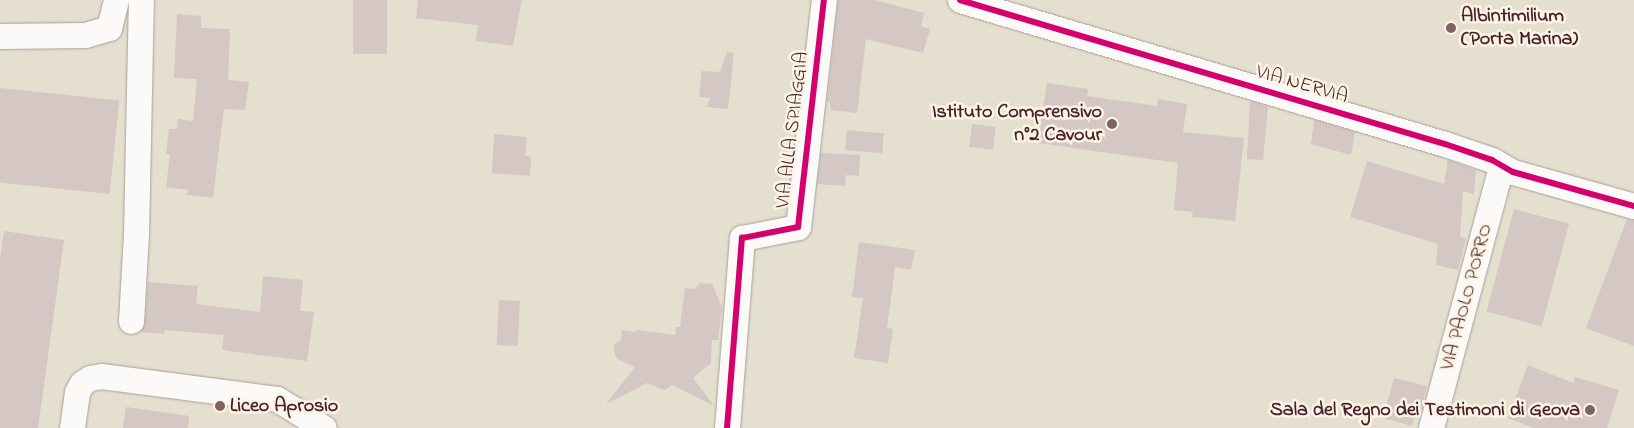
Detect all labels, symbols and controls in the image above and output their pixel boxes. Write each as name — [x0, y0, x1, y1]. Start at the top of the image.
place label: Albintimilium (Porta Marina) — [1461, 4, 1578, 51]
marker: Albintimilium (Porta Marina) — [1445, 22, 1457, 34]
street label: VIA ALLA SPIAGGIA — [771, 50, 815, 210]
street label: VIA NERVIA — [1253, 60, 1351, 110]
place label: Istituto Comprensivo n°2 Cavour — [932, 100, 1102, 147]
marker: Istituto Comprensivo n°2 Cavour — [1106, 118, 1118, 130]
street label: VIA PAOLO PORRO — [1436, 221, 1498, 373]
place label: Liceo Aprosio — [230, 394, 338, 418]
place label: Sala del Regno dei Testimoni di Geova — [1270, 398, 1580, 422]
marker: Liceo Aprosio — [214, 400, 226, 412]
marker: Sala del Regno dei Testimoni di Geova — [1584, 404, 1596, 416]

